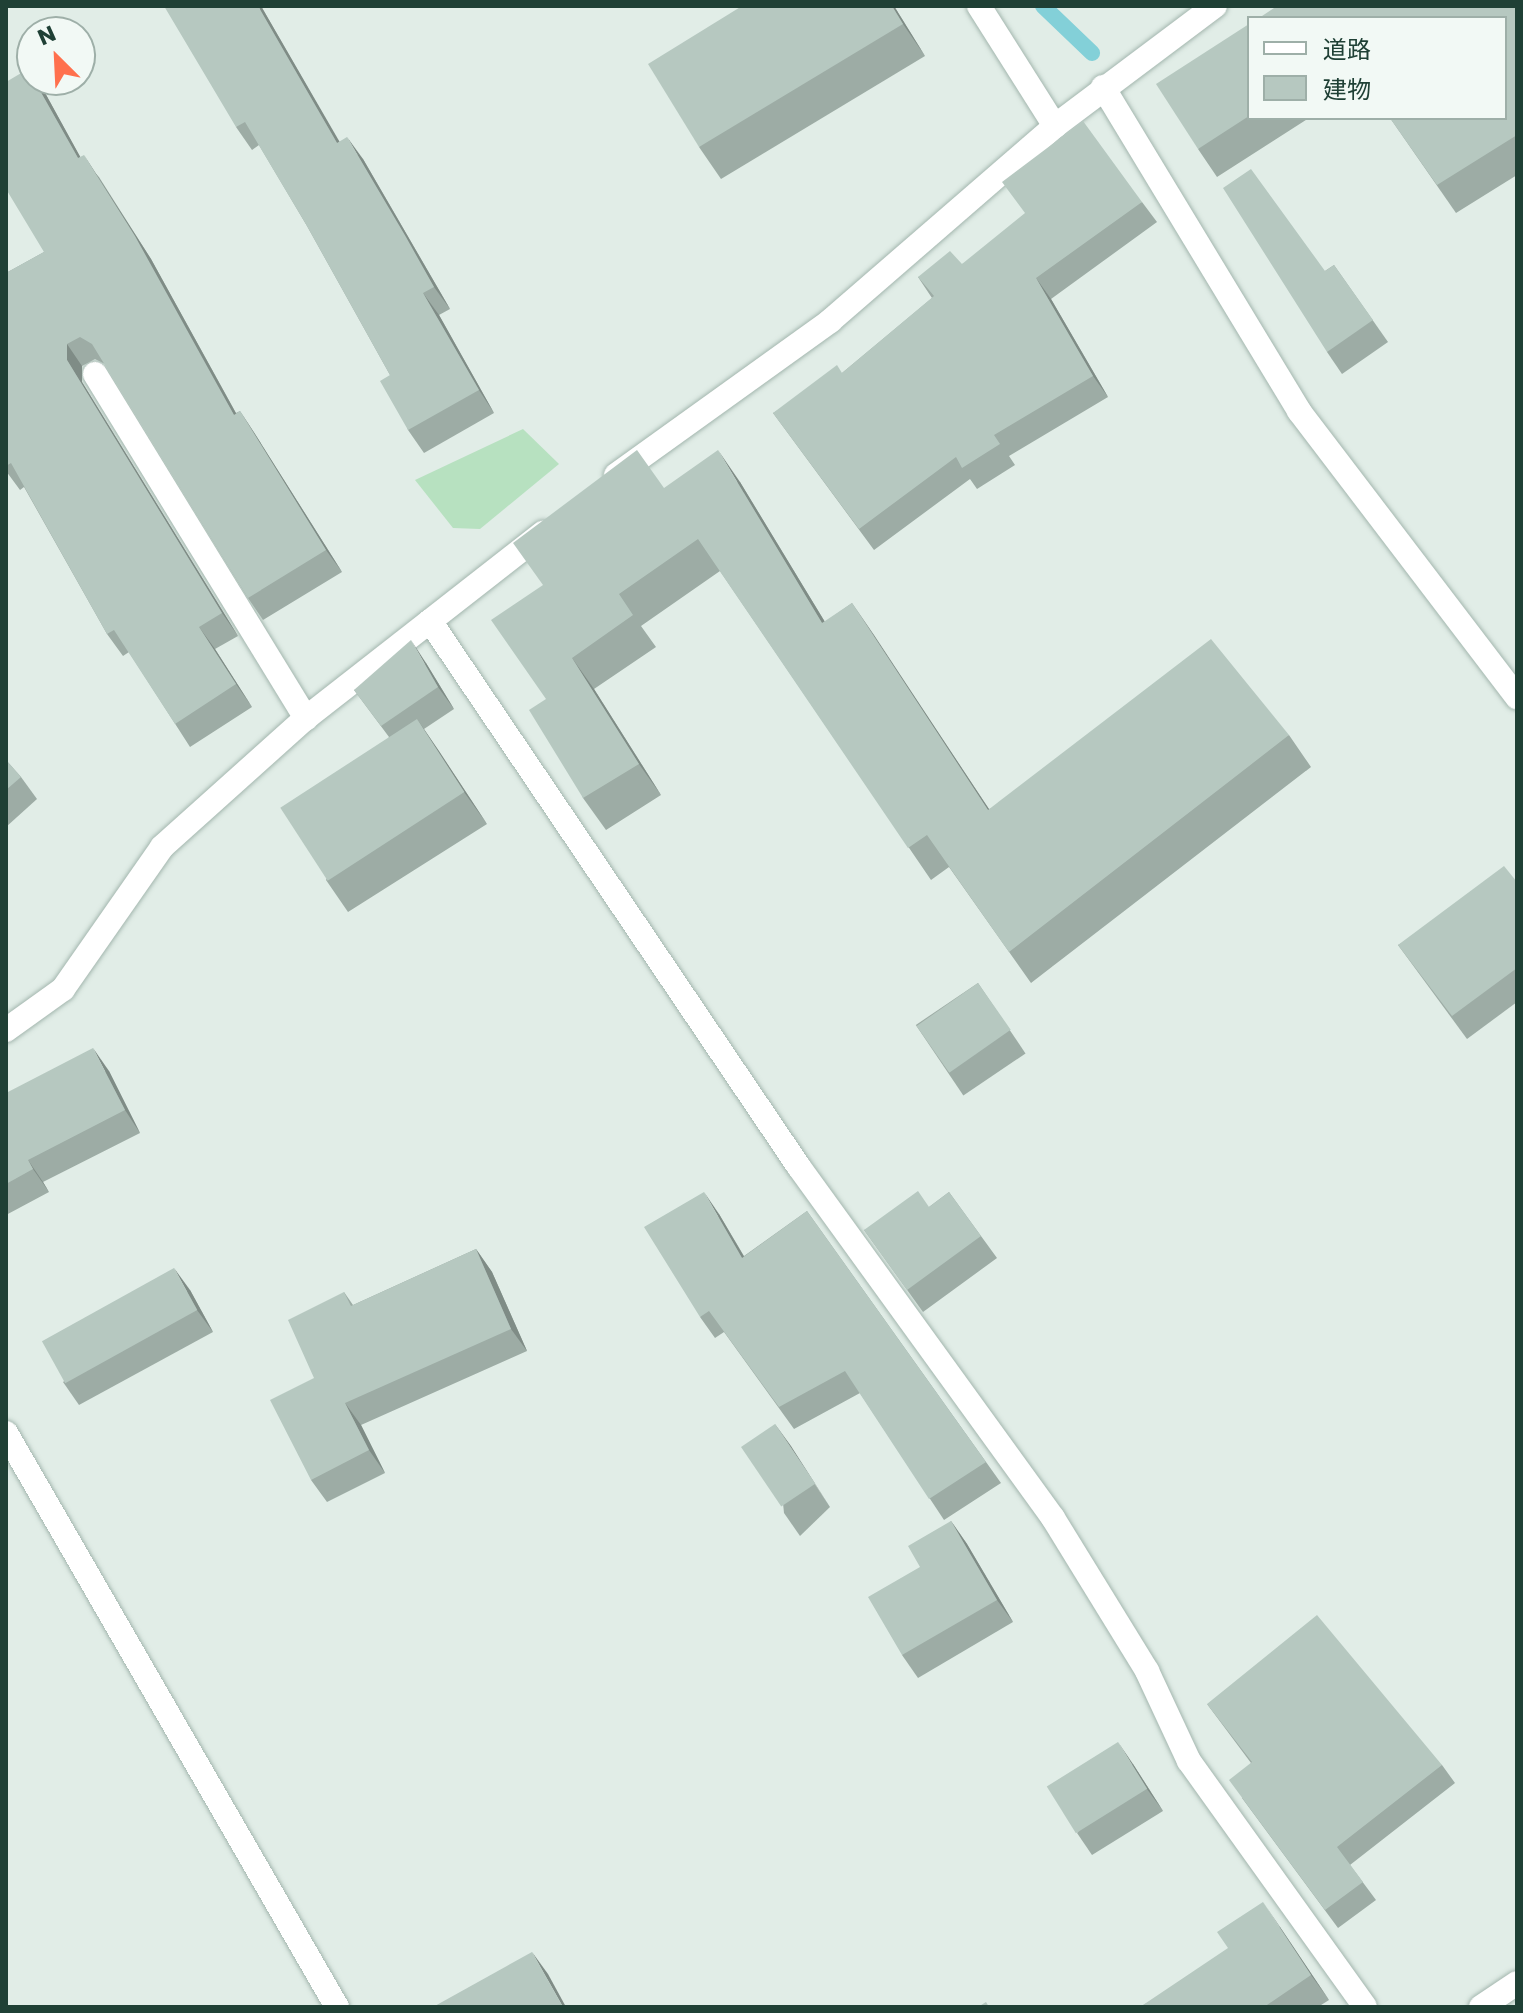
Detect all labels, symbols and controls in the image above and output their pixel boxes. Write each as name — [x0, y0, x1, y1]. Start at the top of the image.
north arrow — [16, 16, 96, 96]
legend — [1247, 16, 1507, 120]
text: N — [33, 18, 61, 53]
text: 道路 — [1323, 33, 1371, 66]
text: 建物 — [1323, 73, 1371, 106]

